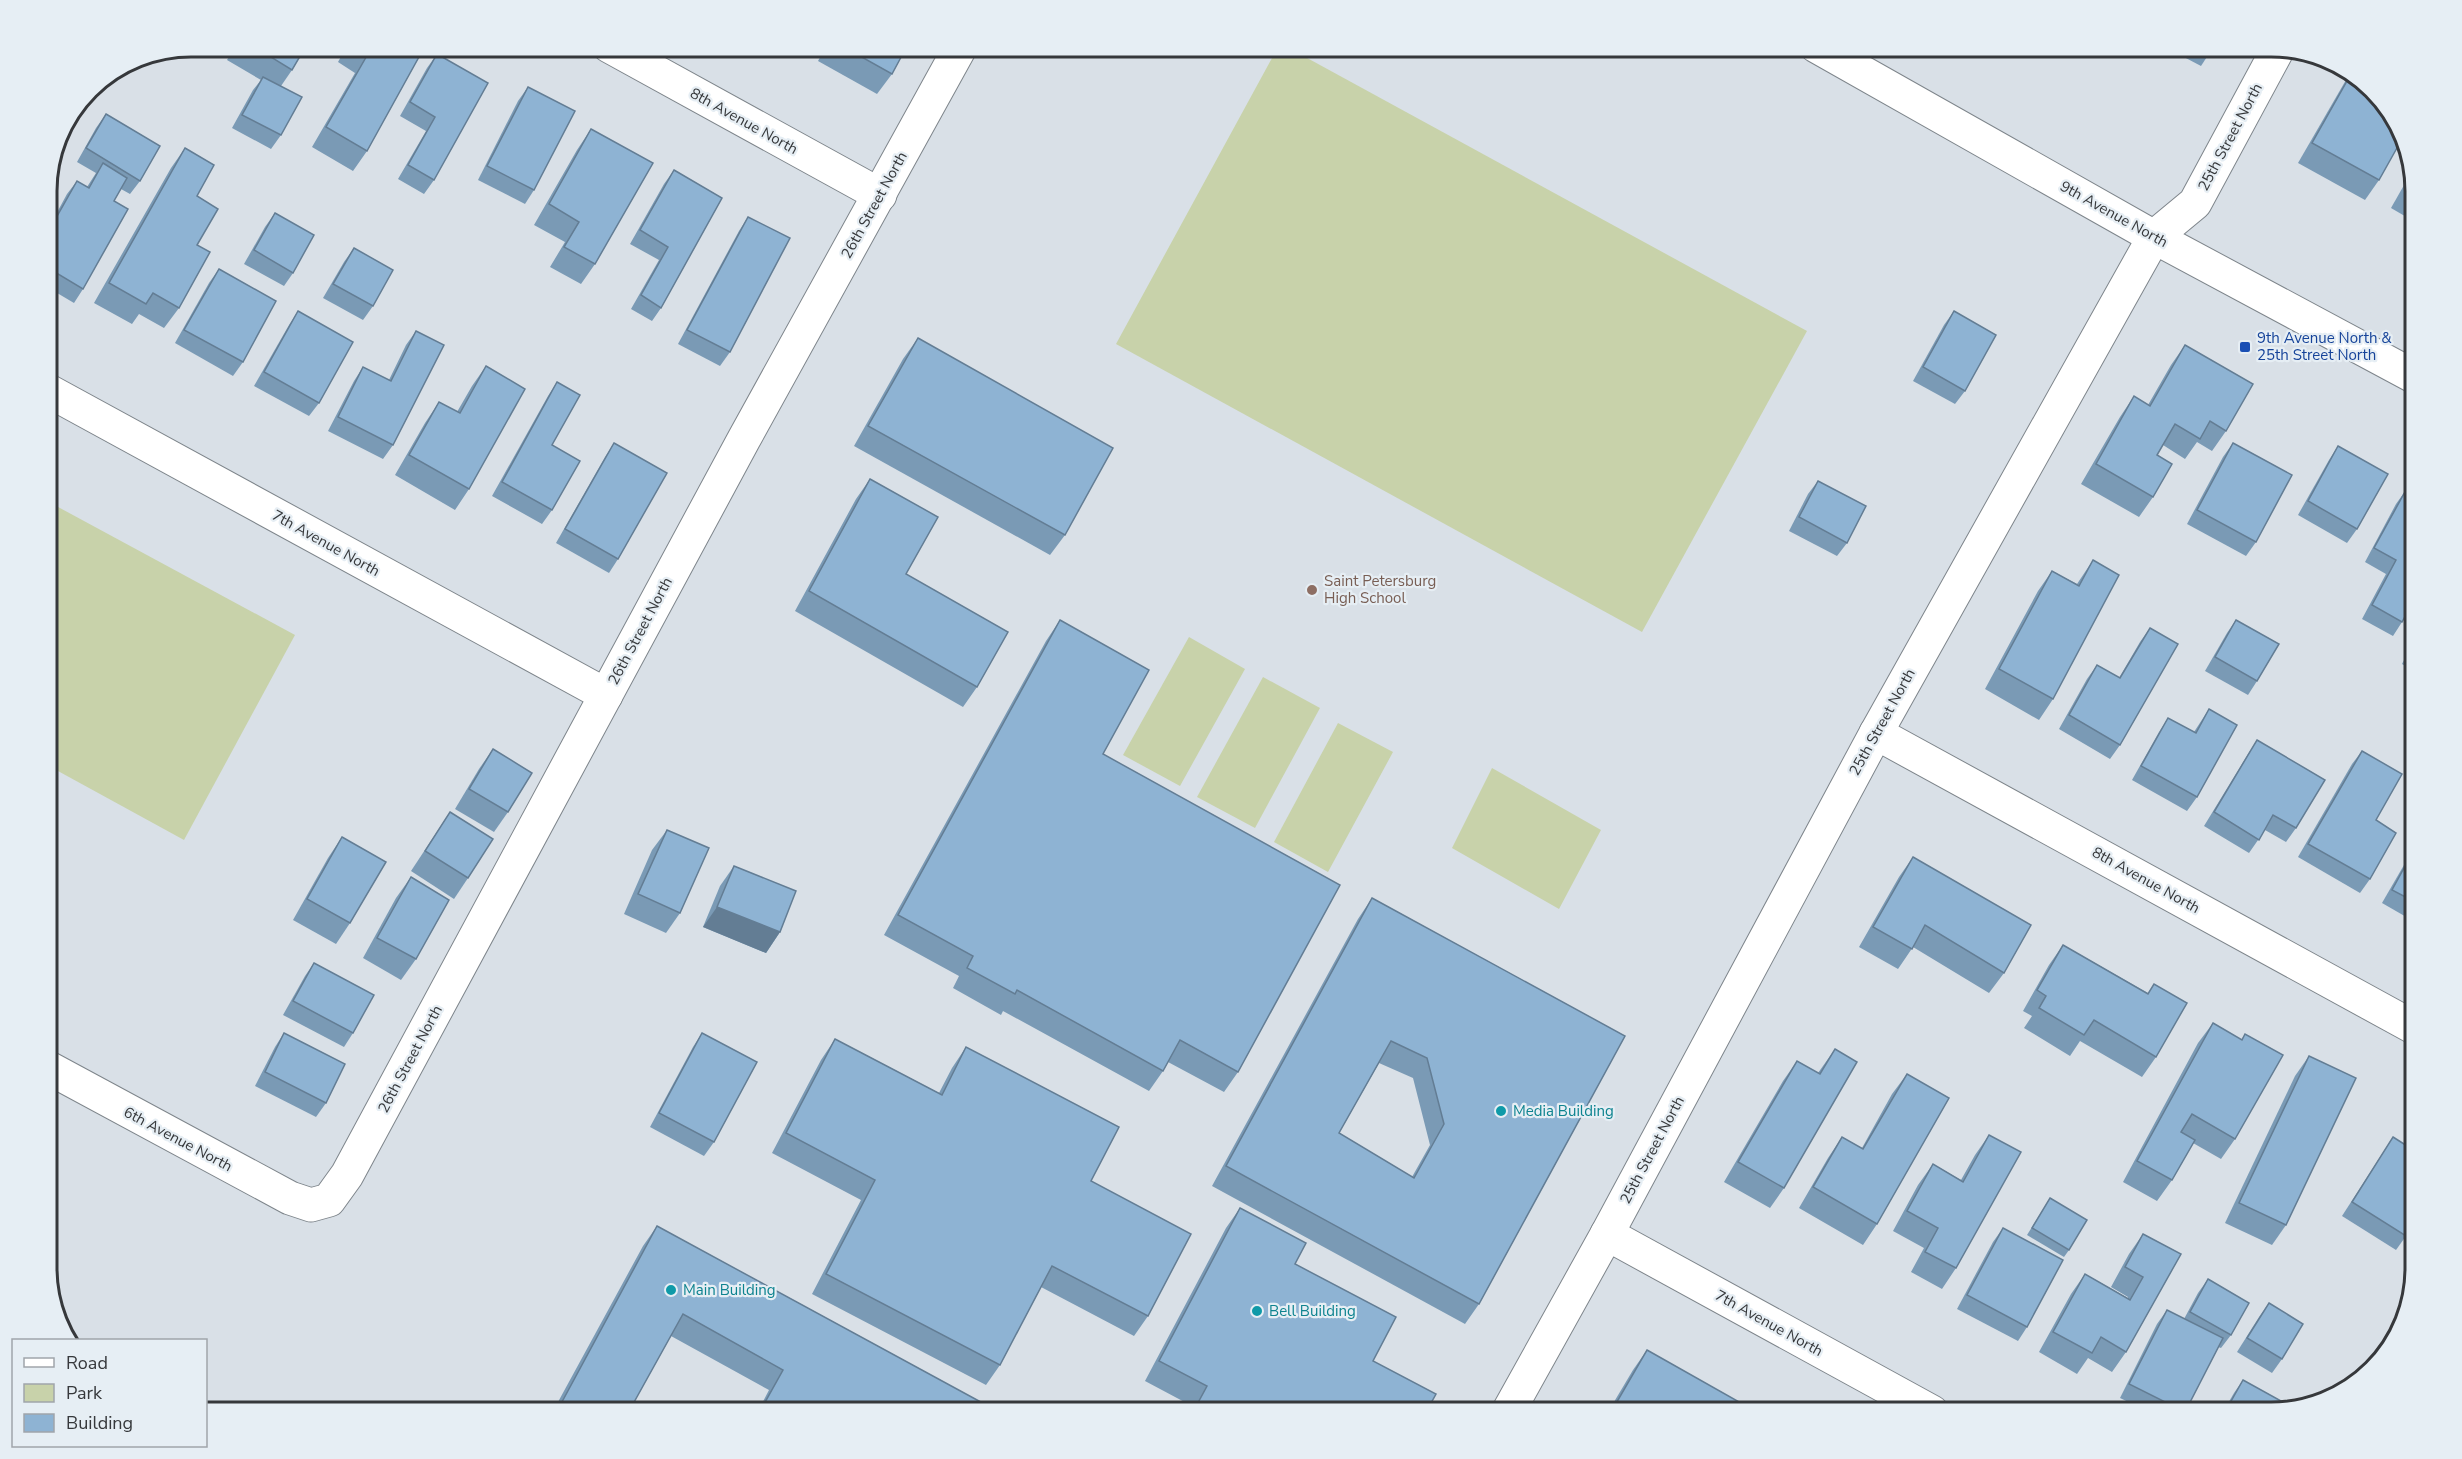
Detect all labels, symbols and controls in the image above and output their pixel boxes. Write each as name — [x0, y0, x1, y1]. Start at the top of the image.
street label: 25th Street North — [2193, 80, 2267, 194]
street label: 8th Avenue North — [686, 83, 802, 159]
street label: 26th Street North — [836, 148, 912, 262]
street label: 9th Avenue North — [2056, 176, 2172, 252]
place label: 9th Avenue North & 25th Street North — [2257, 328, 2392, 365]
marker: 9th Avenue North & 25th Street North — [2238, 340, 2252, 354]
street label: 7th Avenue North — [268, 505, 384, 581]
place label: Saint Petersburg High School — [1324, 571, 1436, 608]
street label: 26th Street North — [603, 574, 677, 688]
marker: Saint Petersburg High School — [1305, 583, 1319, 597]
street label: 25th Street North — [1844, 665, 1920, 779]
street label: 8th Avenue North — [2088, 842, 2204, 918]
street label: 26th Street North — [373, 1002, 447, 1116]
street label: 25th Street North — [1615, 1093, 1689, 1207]
place label: Media Building — [1513, 1101, 1614, 1121]
street label: 6th Avenue North — [120, 1102, 236, 1176]
marker: Media Building — [1494, 1104, 1508, 1118]
place label: Main Building — [683, 1280, 776, 1300]
marker: Main Building — [664, 1283, 678, 1297]
street label: 7th Avenue North — [1711, 1285, 1827, 1361]
place label: Bell Building — [1269, 1301, 1356, 1321]
marker: Bell Building — [1250, 1304, 1264, 1318]
legend — [12, 1339, 207, 1447]
text: Road — [66, 1351, 108, 1375]
text: Park — [66, 1381, 103, 1405]
text: Building — [66, 1411, 133, 1435]

